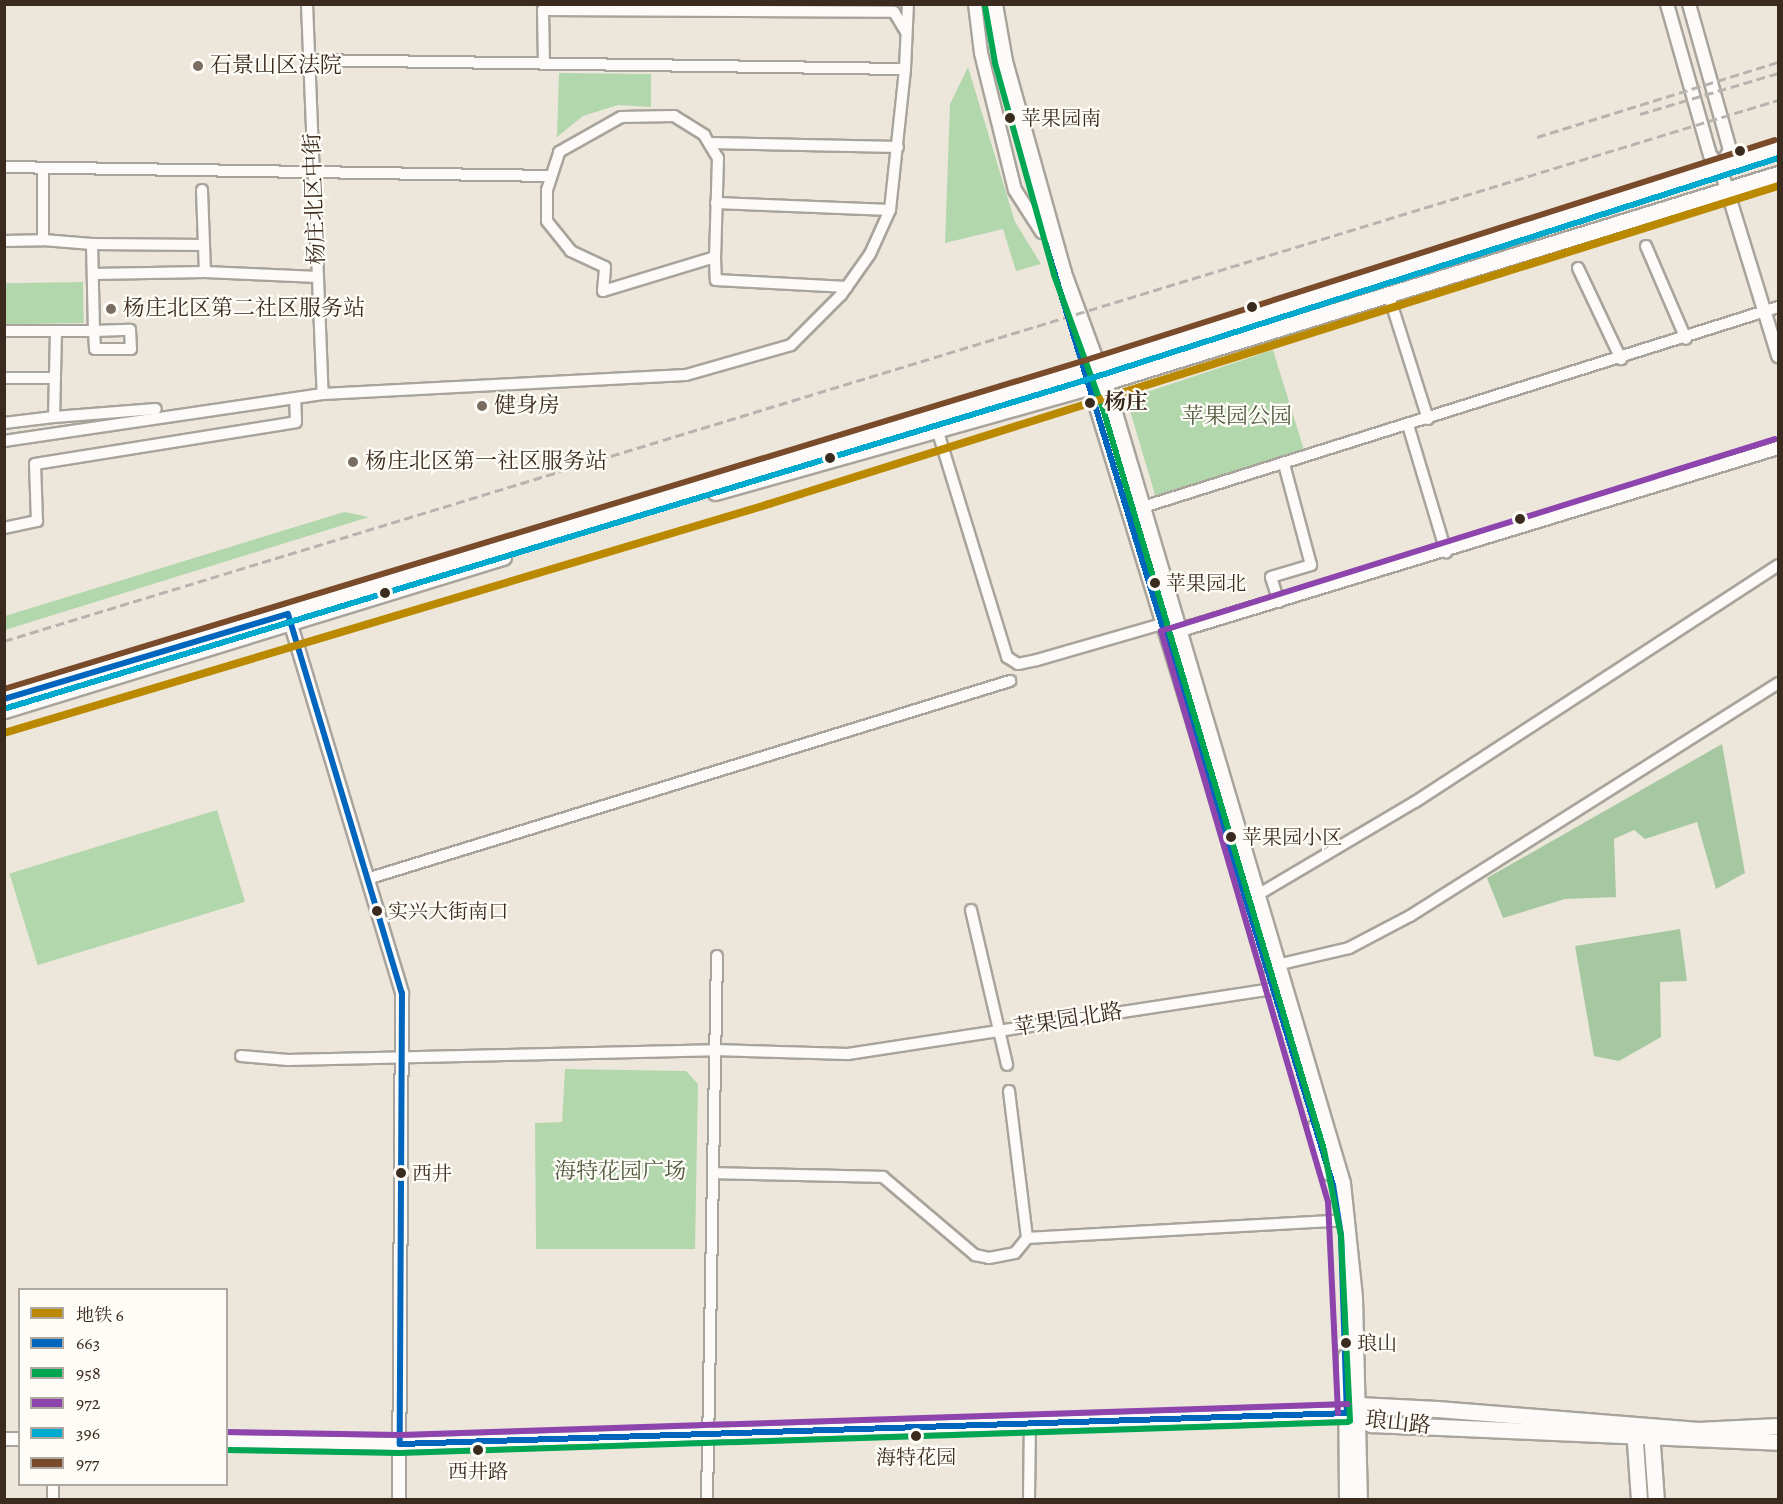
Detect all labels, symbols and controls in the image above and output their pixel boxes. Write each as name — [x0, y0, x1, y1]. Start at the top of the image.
place label: 石景山区法院 — [210, 53, 342, 79]
marker: 石景山区法院 — [191, 59, 205, 73]
place label: 苹果园南 — [1021, 106, 1101, 130]
marker: 苹果园南 — [1004, 112, 1016, 124]
street label: 杨庄北区中街 — [300, 133, 330, 265]
unlabelled marker — [1734, 145, 1746, 157]
place label: 杨庄北区第二社区服务站 — [123, 296, 365, 322]
unlabelled marker — [1246, 301, 1258, 313]
marker: 杨庄北区第二社区服务站 — [104, 302, 118, 316]
place label: 杨庄 — [1104, 390, 1148, 416]
place label: 健身房 — [494, 393, 560, 419]
marker: 杨庄 — [1081, 394, 1099, 412]
marker: 健身房 — [475, 399, 489, 413]
park label: 苹果园公园 — [1182, 404, 1292, 430]
place label: 杨庄北区第一社区服务站 — [365, 449, 607, 475]
unlabelled marker — [824, 452, 836, 464]
marker: 杨庄北区第一社区服务站 — [346, 455, 360, 469]
unlabelled marker — [1514, 513, 1526, 525]
place label: 苹果园北 — [1166, 571, 1246, 595]
marker: 苹果园北 — [1149, 577, 1161, 589]
unlabelled marker — [379, 587, 391, 599]
place label: 苹果园小区 — [1242, 825, 1342, 849]
marker: 苹果园小区 — [1225, 831, 1237, 843]
place label: 实兴大街南口 — [388, 899, 508, 923]
marker: 实兴大街南口 — [371, 905, 383, 917]
street label: 苹果园北路 — [1012, 998, 1124, 1042]
park label: 海特花园广场 — [554, 1159, 686, 1185]
place label: 西井 — [412, 1161, 452, 1185]
marker: 西井 — [395, 1167, 407, 1179]
legend — [18, 1288, 228, 1486]
text: 地铁 6 — [76, 1303, 124, 1327]
text: 663 — [76, 1331, 100, 1355]
place label: 琅山 — [1357, 1331, 1397, 1355]
marker: 琅山 — [1340, 1337, 1352, 1349]
text: 958 — [76, 1361, 101, 1385]
text: 972 — [76, 1391, 100, 1415]
street label: 琅山路 — [1364, 1406, 1432, 1440]
text: 396 — [76, 1421, 100, 1445]
marker: 海特花园 — [910, 1430, 922, 1442]
marker: 西井路 — [472, 1444, 484, 1456]
place label: 海特花园 — [876, 1445, 956, 1469]
text: 977 — [76, 1451, 99, 1475]
place label: 西井路 — [448, 1459, 508, 1483]

